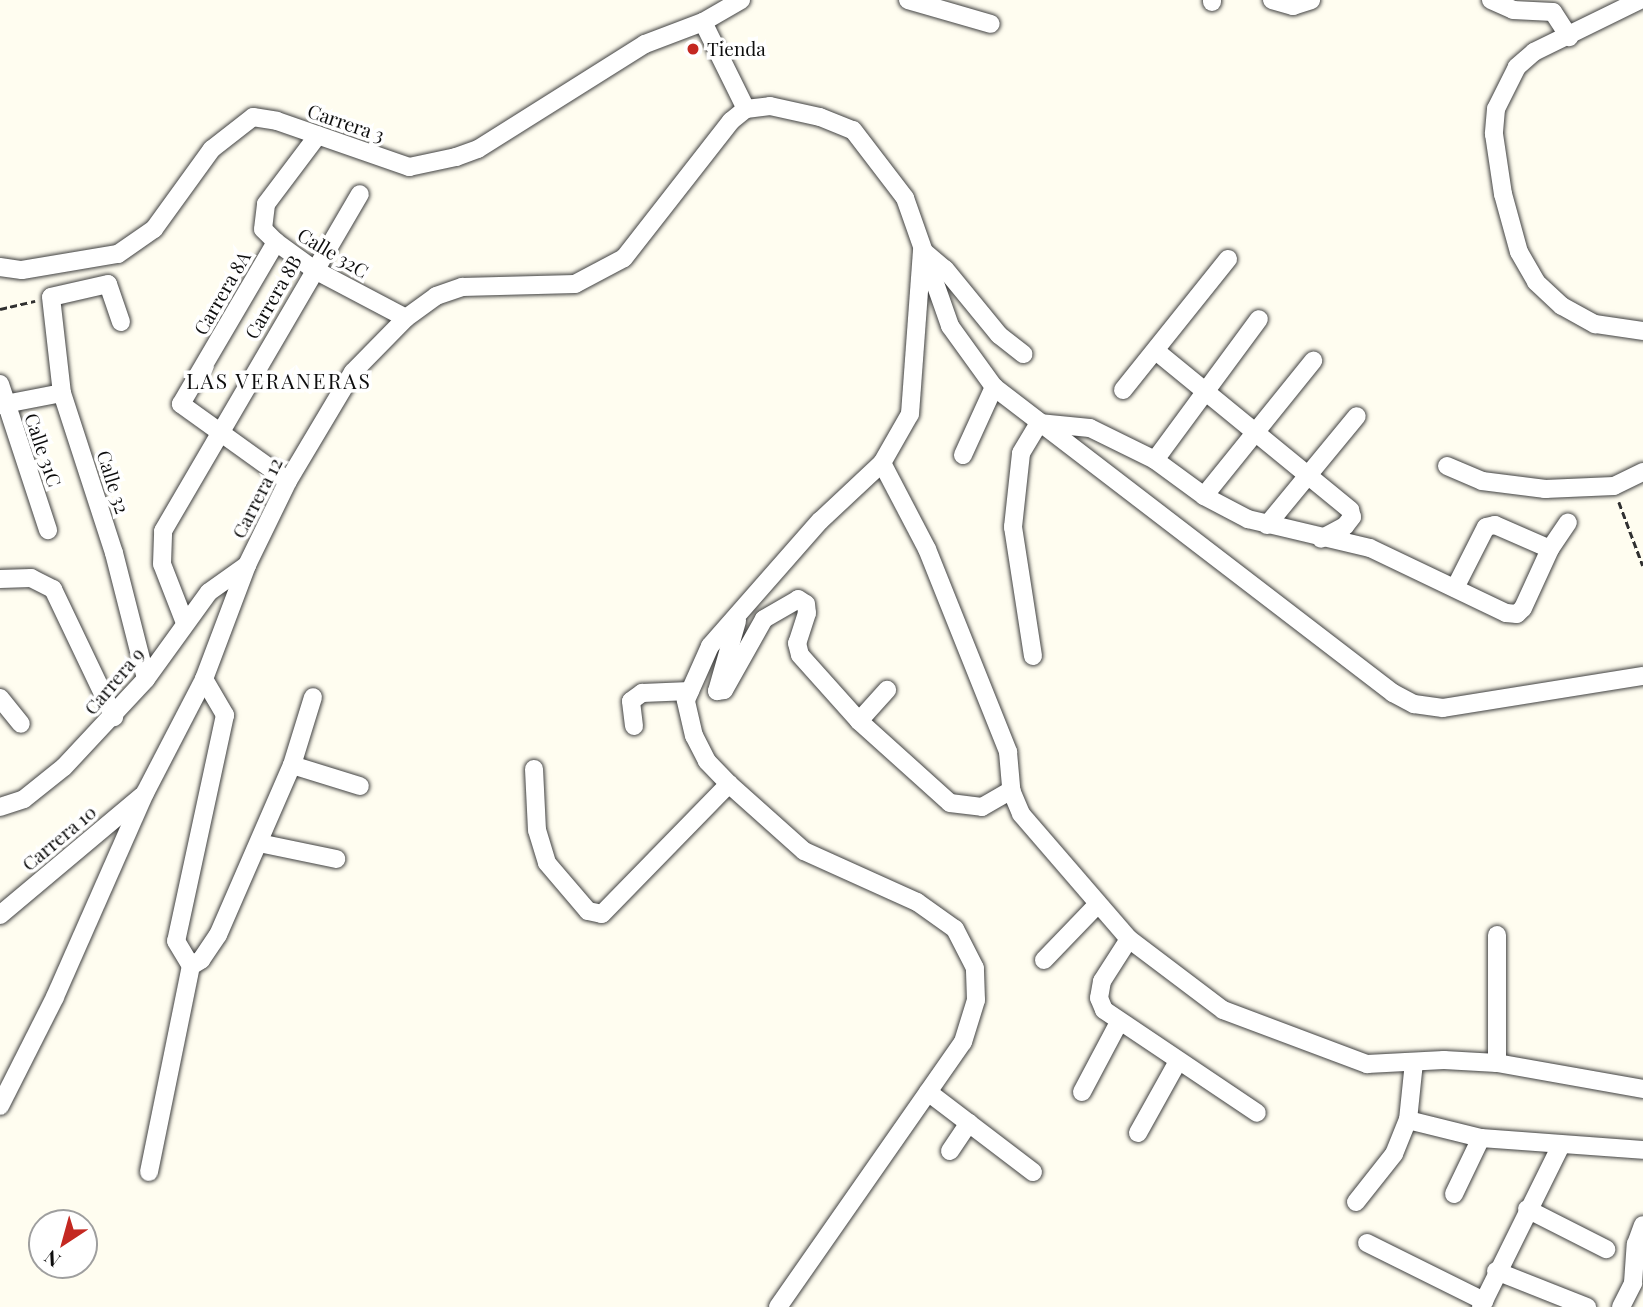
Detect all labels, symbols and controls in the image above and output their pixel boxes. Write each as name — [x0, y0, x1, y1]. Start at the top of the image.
place label: Tienda — [707, 38, 766, 60]
marker: Tienda — [685, 41, 701, 57]
street label: Carrera 3 — [305, 99, 387, 147]
street label: Calle 32C — [294, 223, 372, 283]
street label: Carrera 8A — [189, 247, 255, 339]
street label: Carrera 8B — [240, 251, 306, 343]
district label: LAS VERANERAS — [187, 367, 371, 393]
street label: Calle 31C — [20, 410, 66, 490]
street label: Calle 32 — [92, 447, 134, 517]
street label: Carrera 12 — [227, 454, 287, 542]
street label: Carrera 9 — [79, 643, 149, 719]
street label: Carrera 10 — [17, 800, 101, 876]
north arrow — [28, 1209, 98, 1279]
text: N — [39, 1245, 65, 1274]

